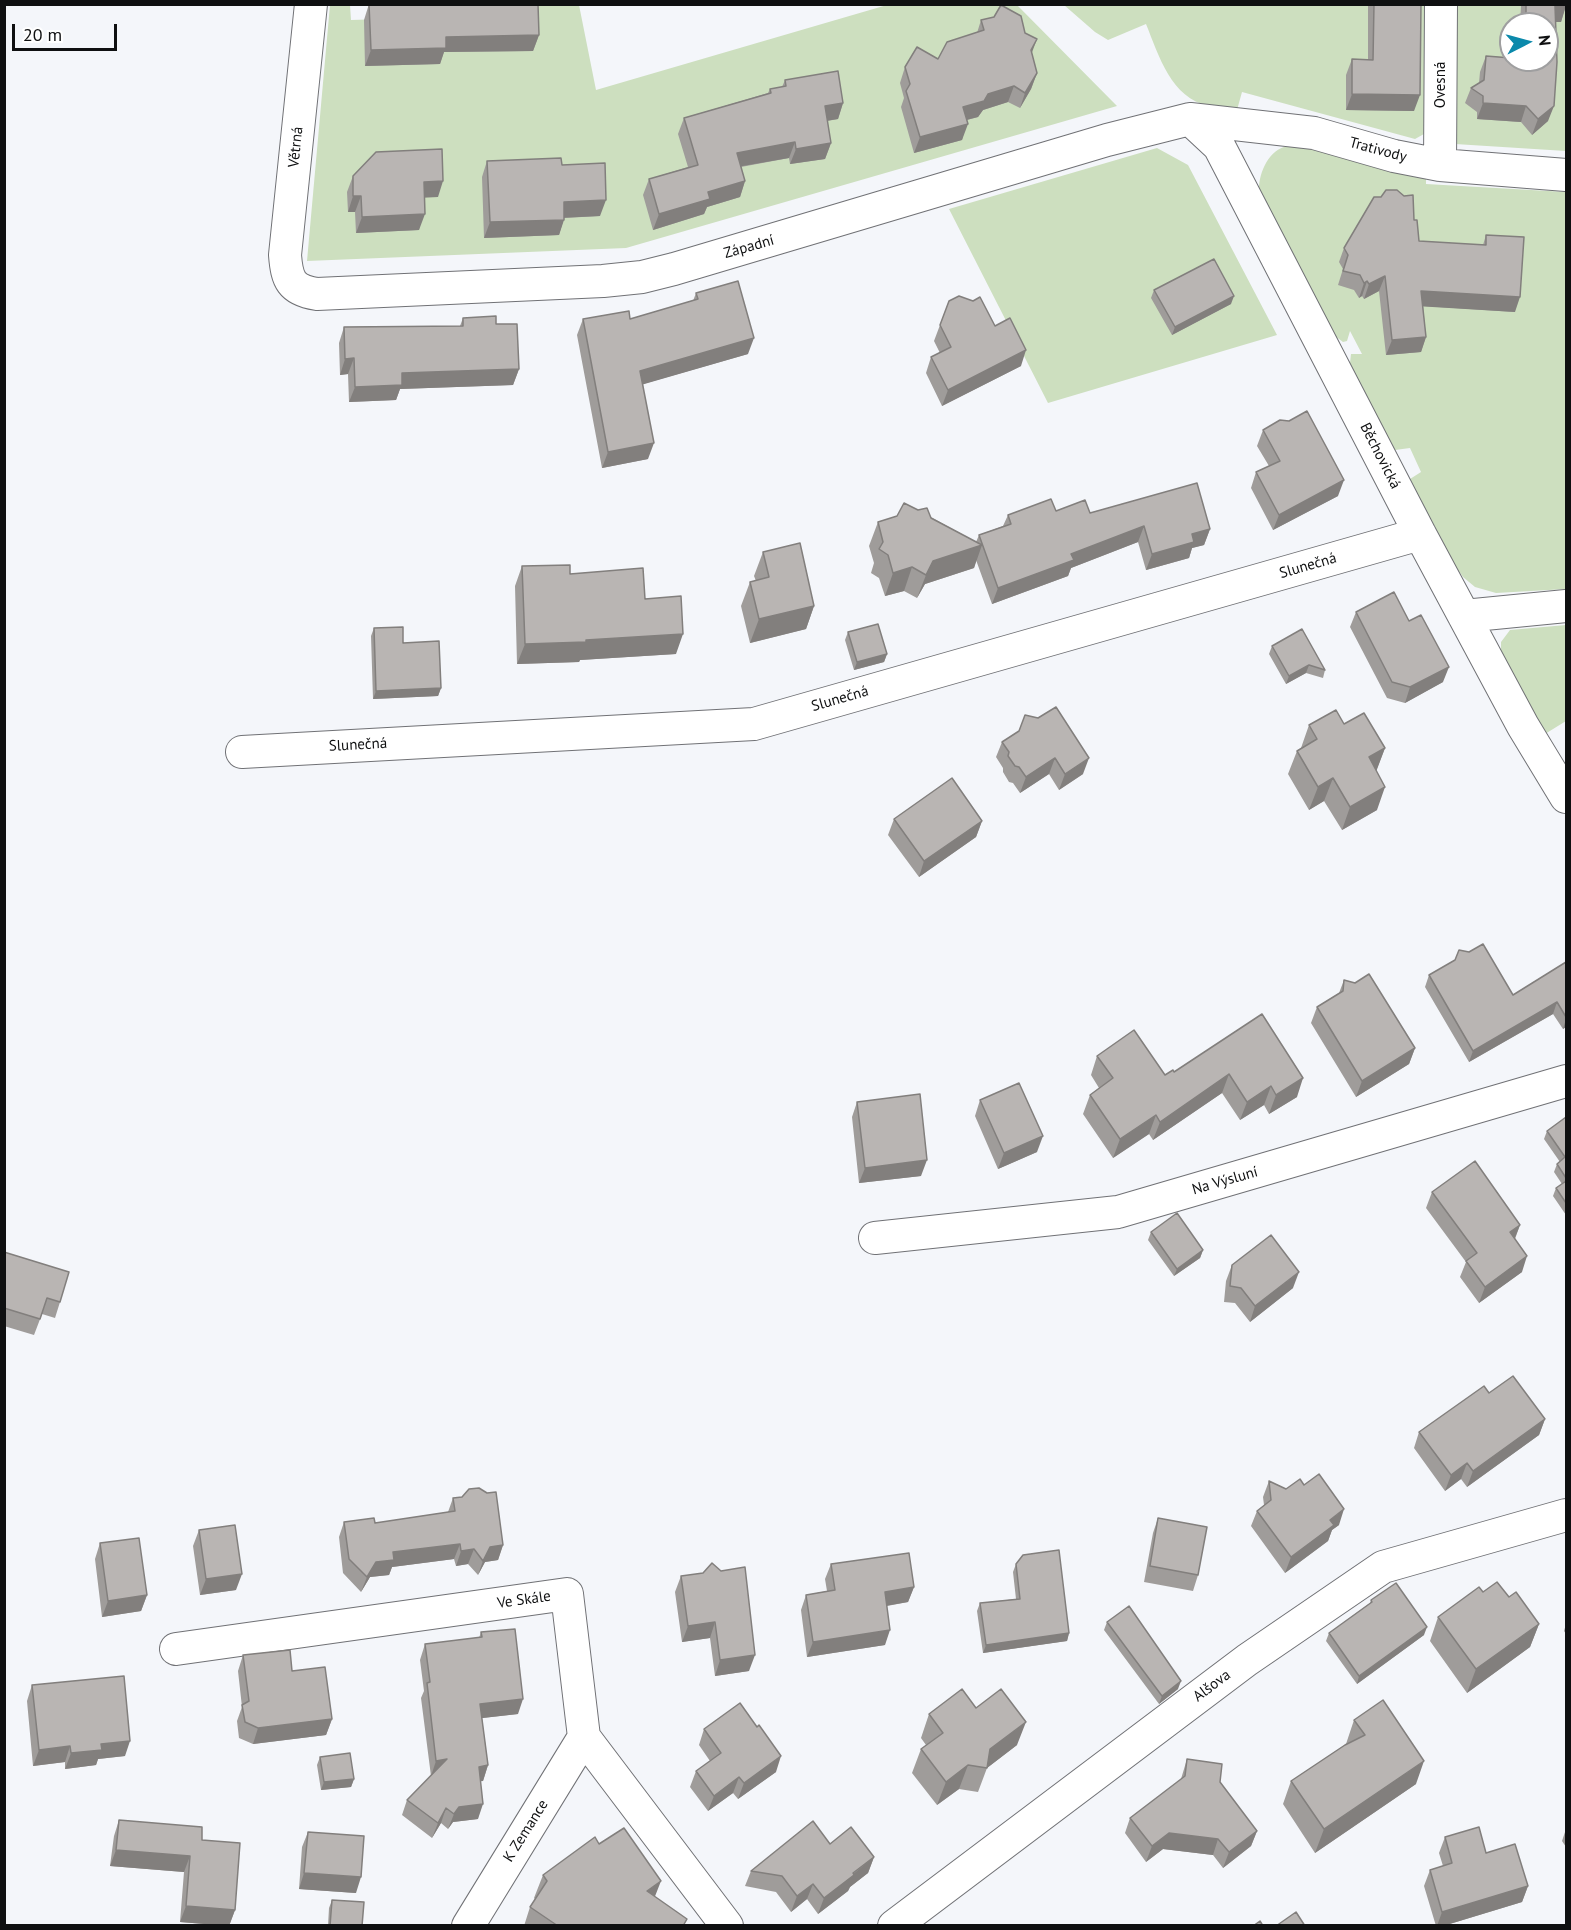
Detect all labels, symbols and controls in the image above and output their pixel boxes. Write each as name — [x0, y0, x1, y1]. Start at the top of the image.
scale bar — [15, 12, 120, 50]
north arrow — [1499, 12, 1559, 72]
text: 20 m — [23, 23, 62, 46]
text: N — [1534, 34, 1555, 47]
street label: Ovesná — [1432, 62, 1450, 108]
street label: Větrná — [285, 126, 307, 168]
street label: Trativody — [1347, 134, 1409, 166]
street label: Západní — [722, 231, 776, 263]
street label: Běchovická — [1356, 420, 1404, 492]
street label: Slunečná — [1277, 549, 1339, 583]
street label: Slunečná — [809, 682, 871, 716]
street label: Slunečná — [328, 734, 388, 756]
street label: Na Výsluní — [1190, 1163, 1260, 1199]
street label: Ve Skále — [496, 1587, 552, 1613]
street label: Alšova — [1190, 1666, 1234, 1706]
street label: K Zemance — [500, 1797, 552, 1865]

